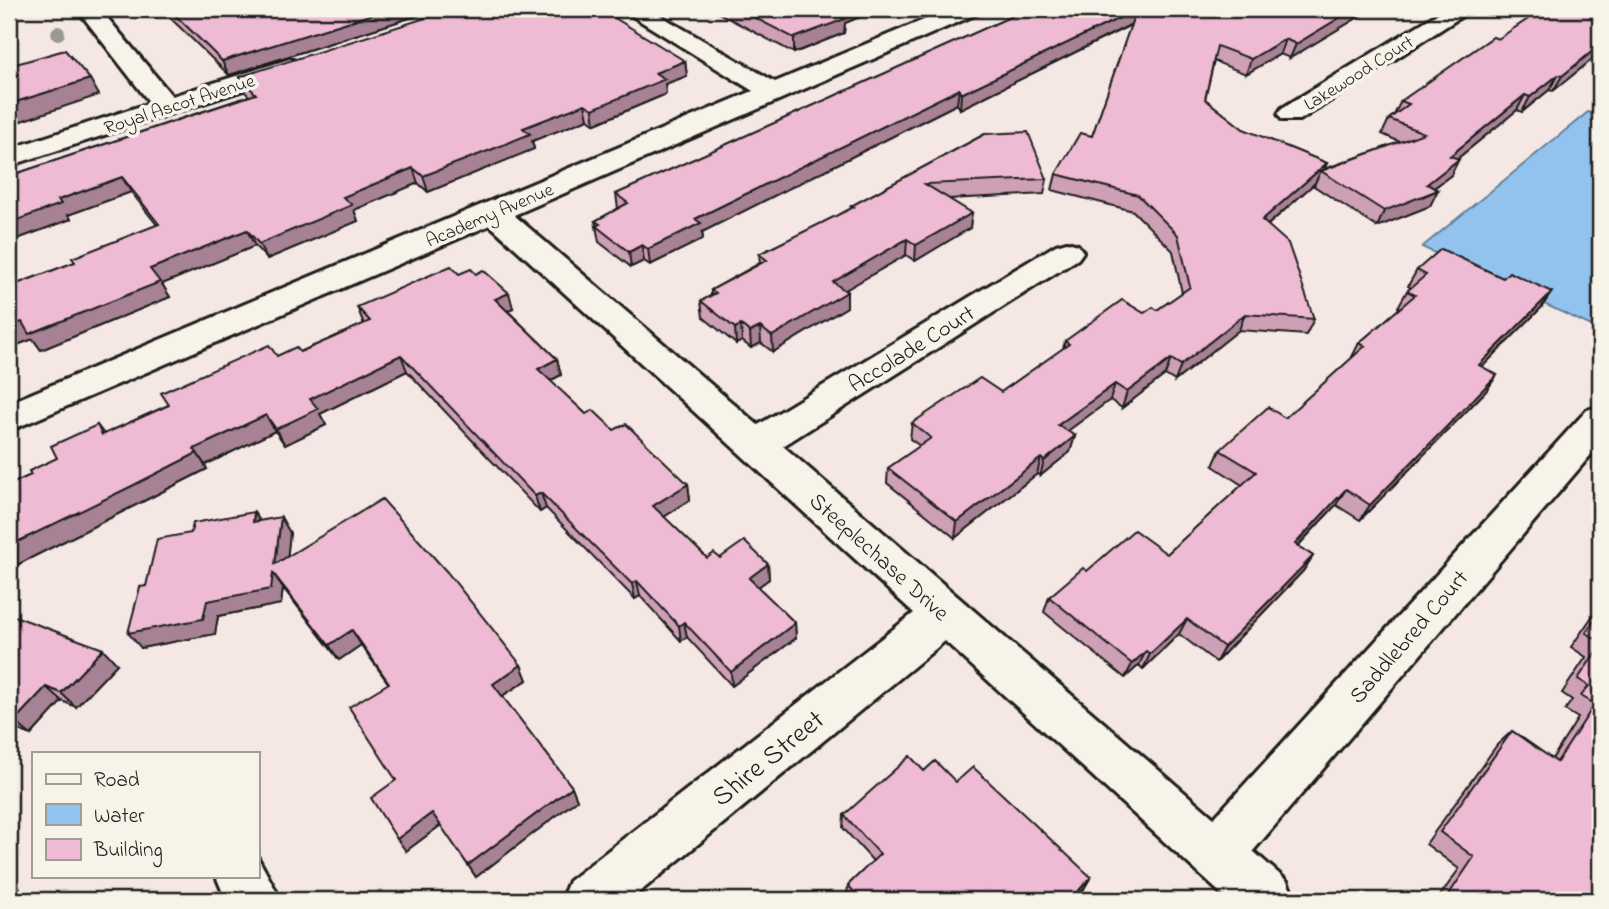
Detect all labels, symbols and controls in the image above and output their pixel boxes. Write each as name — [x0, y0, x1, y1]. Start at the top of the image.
street label: Lakewood Court — [1299, 29, 1420, 119]
street label: Royal Ascot Avenue — [101, 68, 259, 143]
street label: Academy Avenue — [422, 177, 559, 256]
street label: Accolade Court — [843, 298, 982, 402]
street label: Steeplechase Drive — [801, 486, 956, 630]
street label: Saddlebred Court — [1342, 563, 1478, 712]
street label: Shire Street — [704, 701, 835, 818]
legend — [32, 752, 259, 878]
text: Road — [94, 766, 140, 796]
text: Water — [94, 802, 145, 832]
text: Building — [93, 836, 163, 868]

